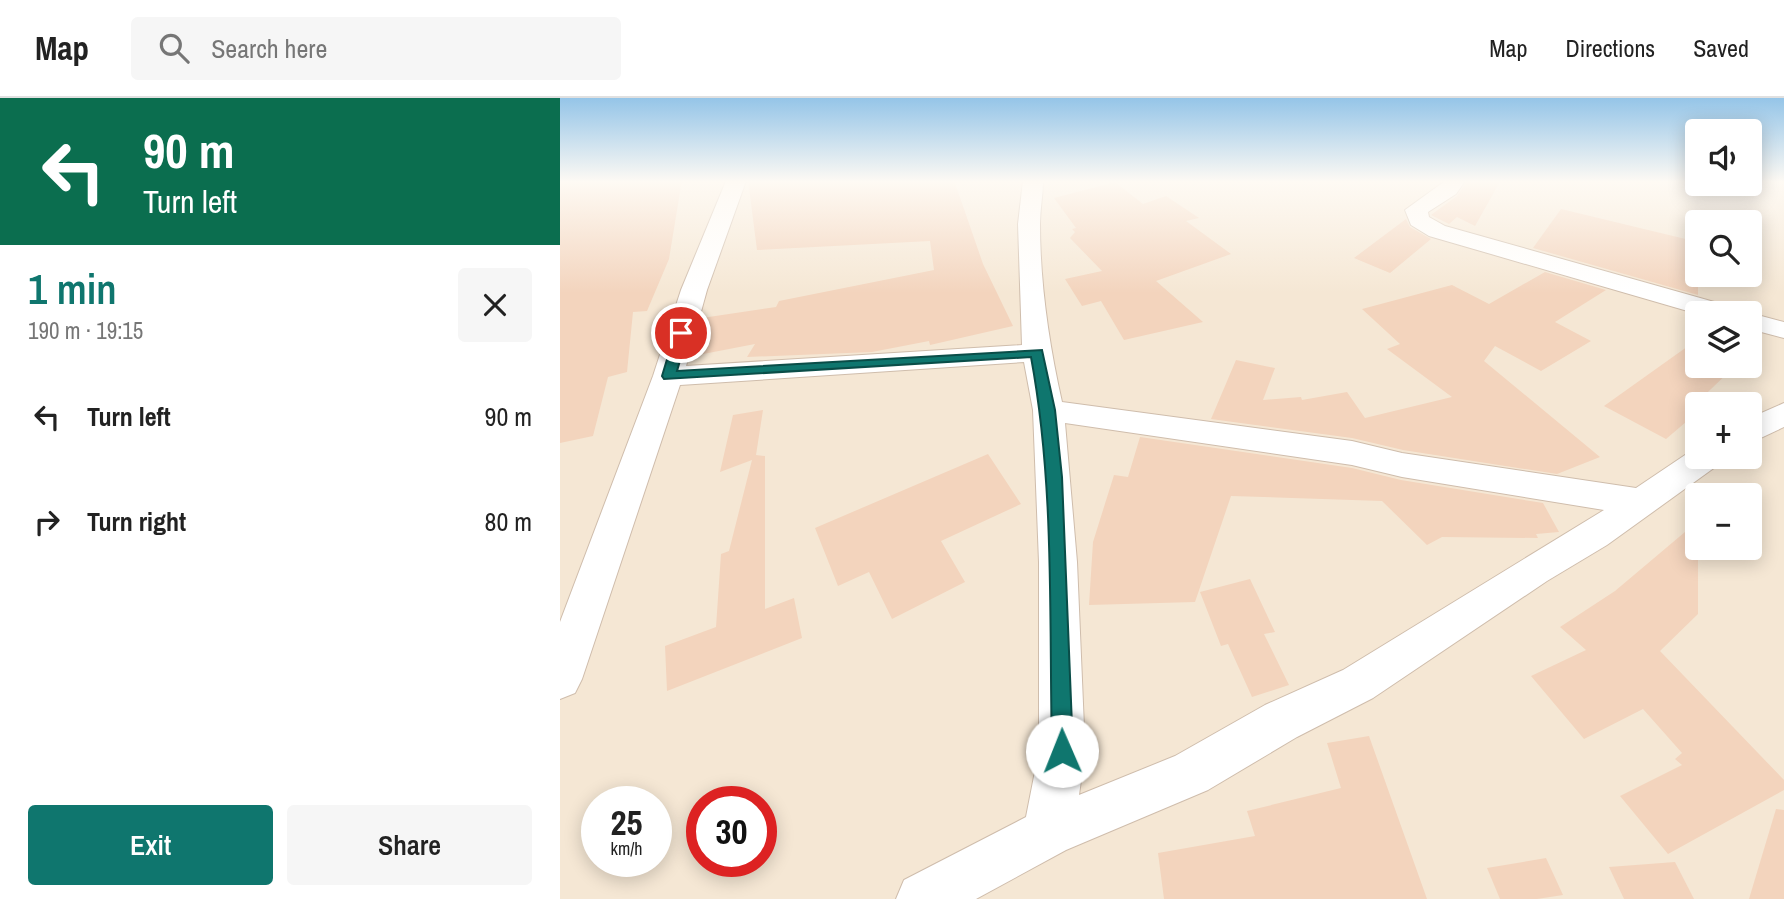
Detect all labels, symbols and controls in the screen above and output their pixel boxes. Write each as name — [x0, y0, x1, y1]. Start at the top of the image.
search box — [131, 17, 621, 80]
text: Map — [35, 26, 89, 70]
icon: search — [155, 29, 193, 67]
text: Search here — [211, 31, 327, 66]
text: Map — [1489, 32, 1527, 64]
text: Directions — [1565, 32, 1655, 64]
text: Saved — [1693, 32, 1749, 64]
text: 90 m — [143, 117, 235, 183]
map controls — [1685, 119, 1762, 560]
button: sound — [1685, 119, 1762, 196]
icon: left — [28, 126, 119, 217]
text: Turn left — [143, 180, 237, 223]
button: search — [1685, 210, 1762, 287]
text: 1 min — [28, 261, 117, 317]
button: close — [458, 268, 532, 342]
button: layers — [1685, 301, 1762, 378]
pin — [651, 303, 711, 363]
icon: arrive — [662, 314, 700, 352]
text: 190 m · 19:15 — [28, 315, 143, 346]
button: + — [1685, 392, 1762, 469]
icon: left — [28, 398, 66, 436]
text: Turn left — [87, 399, 171, 434]
text: 90 m — [485, 399, 532, 434]
button: − — [1685, 483, 1762, 560]
icon: right — [28, 503, 66, 541]
text: Turn right — [87, 504, 186, 539]
text: 80 m — [485, 504, 532, 539]
position arrow — [1025, 714, 1099, 788]
speed limit sign: 30 — [686, 786, 777, 877]
text: 25 — [611, 799, 642, 846]
button: Exit — [28, 805, 273, 885]
button: Share — [287, 805, 532, 885]
text: km/h — [611, 836, 643, 861]

